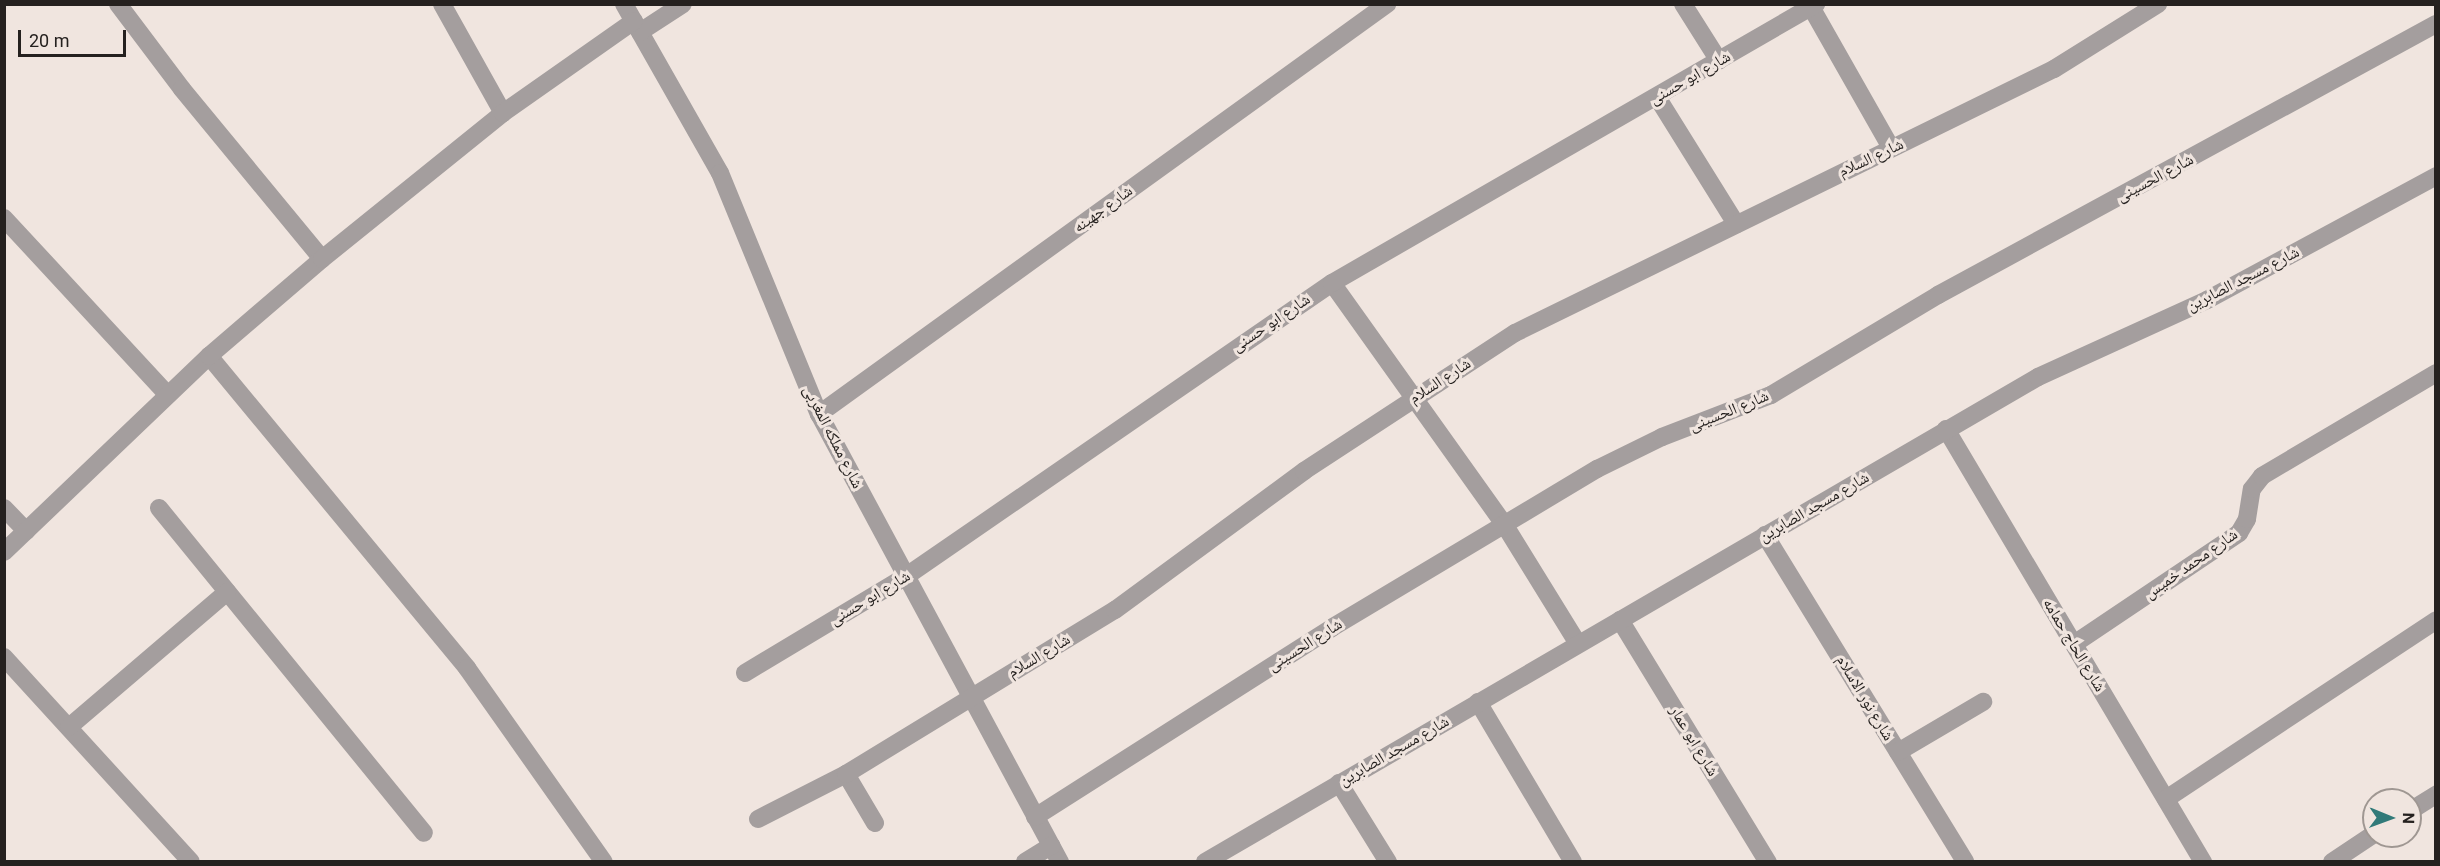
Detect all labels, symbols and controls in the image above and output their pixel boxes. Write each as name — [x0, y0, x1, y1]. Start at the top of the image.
scale bar — [21, 18, 129, 56]
text: 20 m — [29, 30, 69, 51]
street label: شارع ابو حسنى — [1646, 47, 1734, 109]
street label: شارع السلام — [1835, 135, 1907, 181]
street label: شارع الحسينى — [2113, 150, 2197, 206]
street label: شارع جهينه — [1070, 181, 1136, 237]
street label: شارع مسجد الصابرين — [2183, 242, 2303, 316]
street label: شارع ابو حسنى — [1228, 290, 1314, 356]
street label: شارع السلام — [1406, 354, 1474, 408]
street label: شارع مملكه المغربى — [799, 382, 867, 492]
street label: شارع الحسينى — [1686, 386, 1772, 436]
street label: شارع مسجد الصابرين — [1756, 468, 1872, 546]
street label: شارع محمد خميس — [2141, 525, 2241, 603]
street label: شارع ابو حسنى — [826, 566, 914, 630]
street label: شارع الحاج حمامه — [2039, 595, 2109, 695]
street label: شارع الحسينى — [1264, 615, 1346, 675]
street label: شارع السلام — [1004, 630, 1074, 682]
street label: شارع نور الاسلام — [1832, 652, 1898, 744]
street label: شارع ابو عمار — [1665, 702, 1723, 780]
street label: شارع مسجد الصابرين — [1336, 712, 1452, 790]
north arrow — [2362, 788, 2422, 848]
text: N — [2399, 812, 2418, 824]

